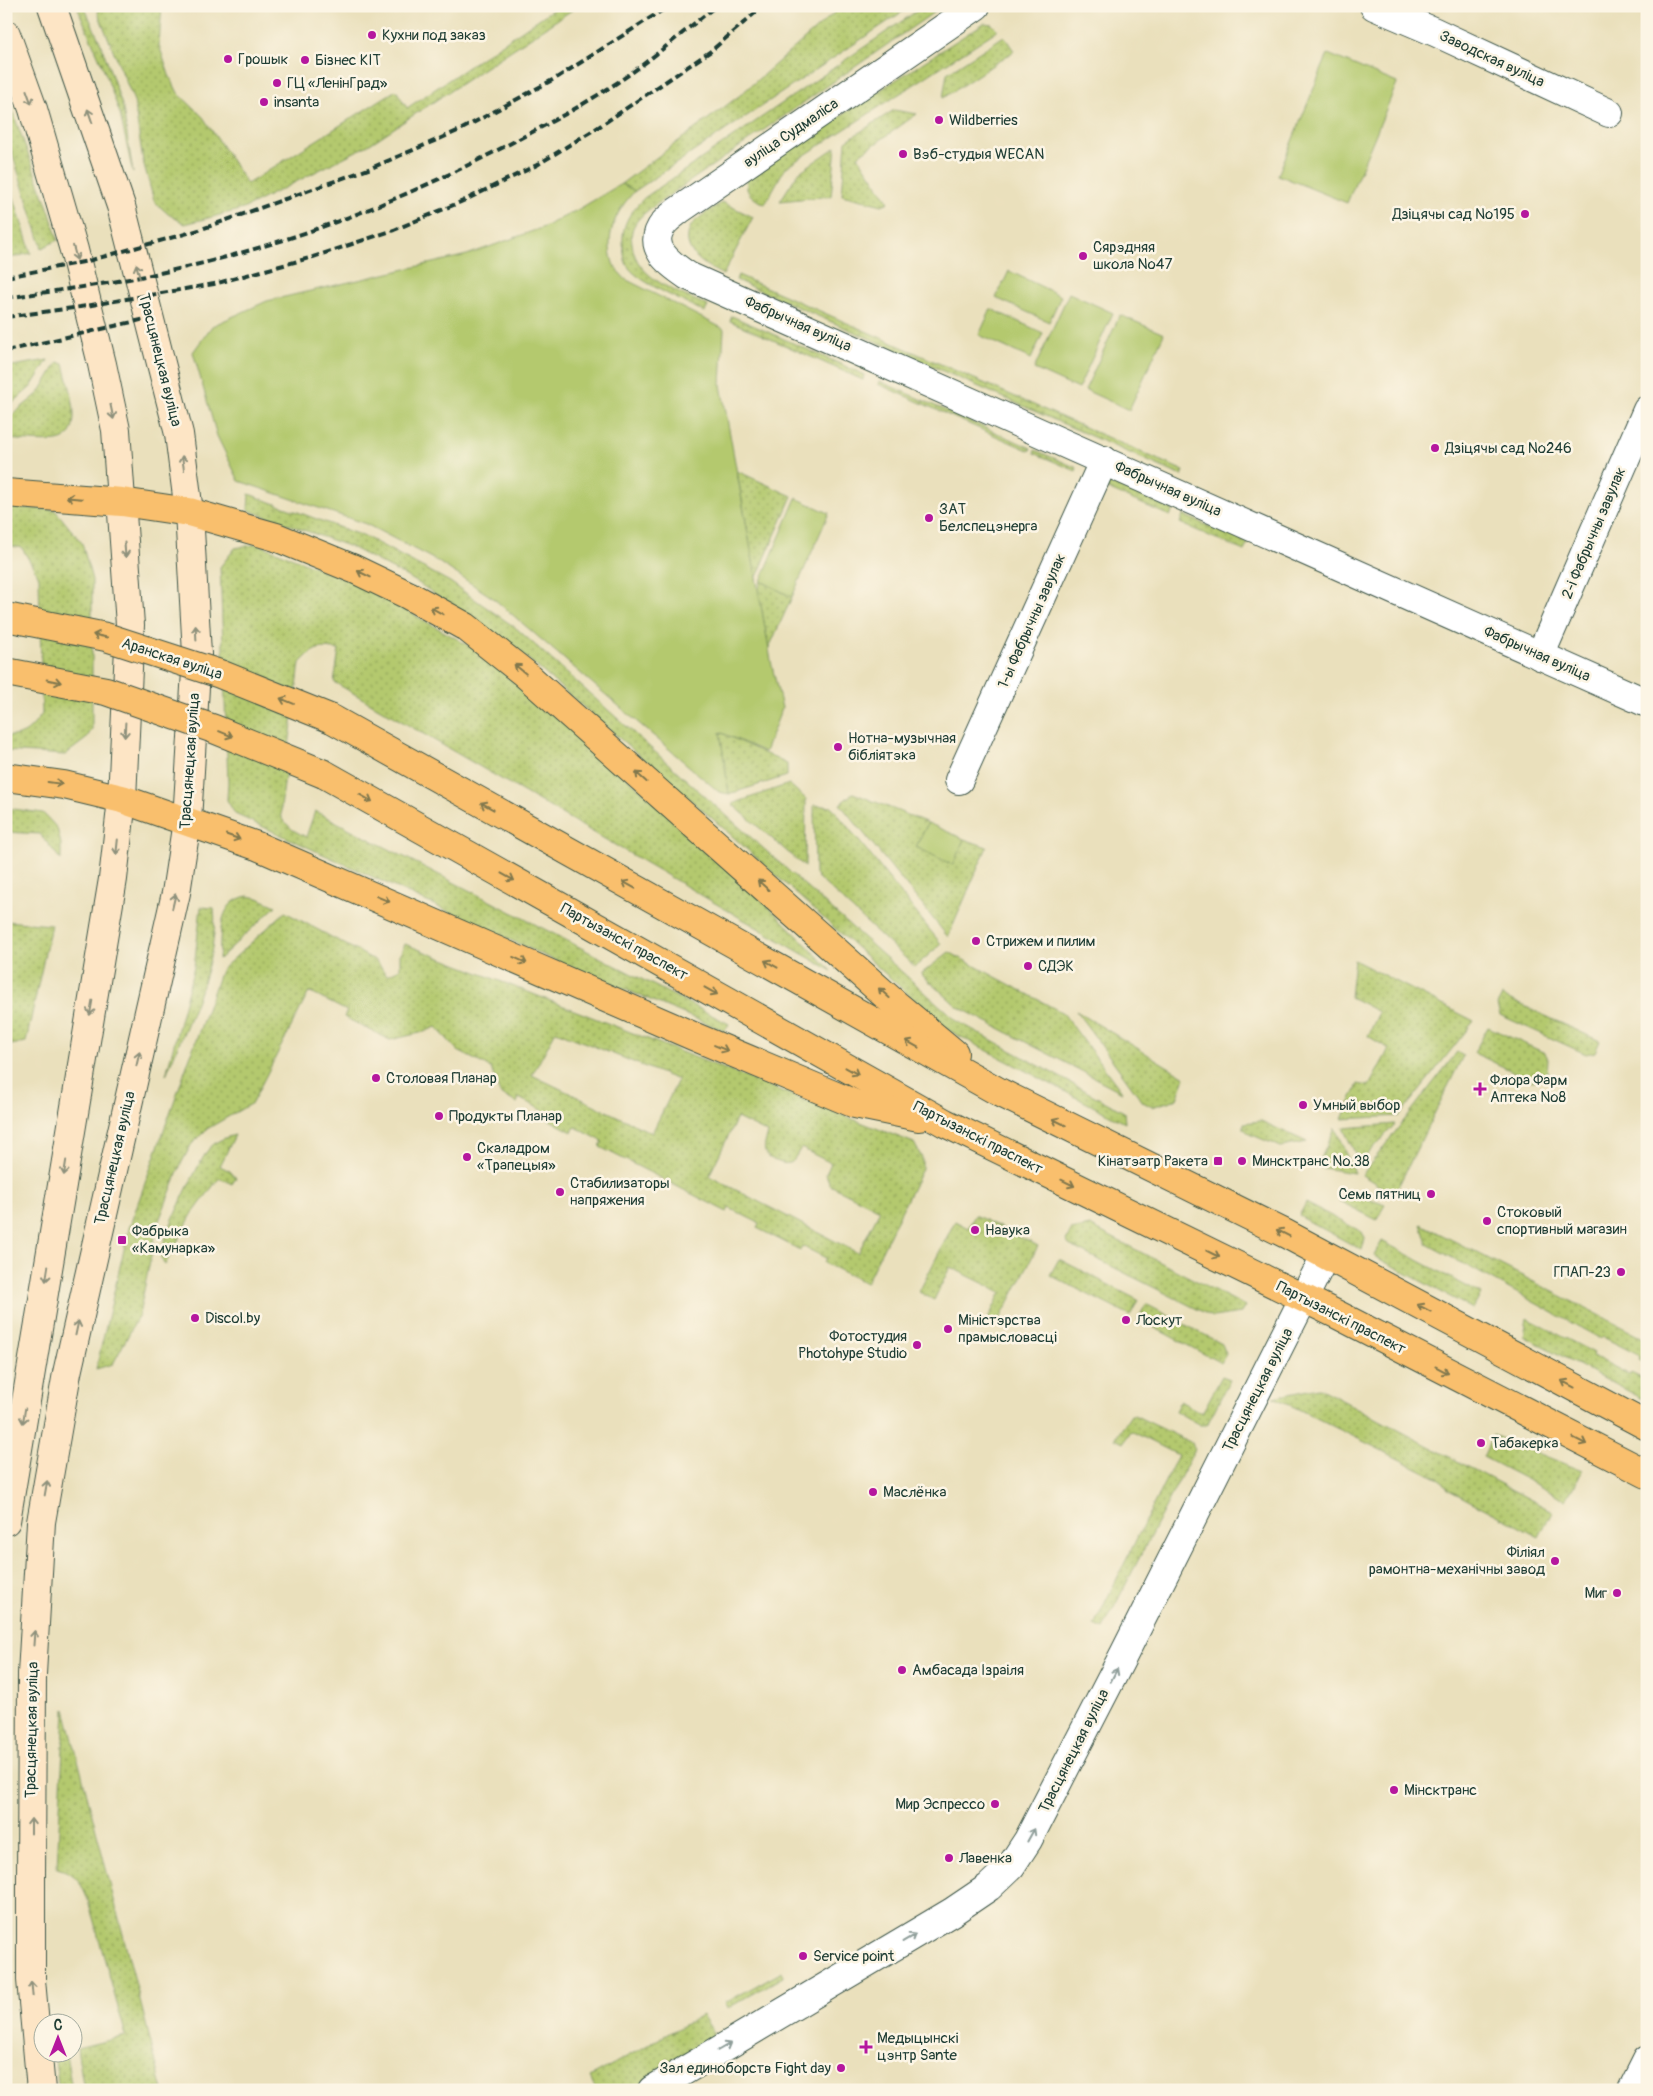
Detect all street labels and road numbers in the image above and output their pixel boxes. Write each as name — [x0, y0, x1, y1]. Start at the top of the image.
street label: Заводская вуліца — [1436, 26, 1548, 92]
street label: вуліца Судмаліса — [740, 94, 842, 172]
street label: Трасцянецкая вуліца — [134, 291, 186, 429]
street label: Фабрычная вуліца — [742, 292, 854, 356]
street label: Фабрычная вуліца — [1112, 457, 1224, 521]
street label: 2-і Фабрычны завулак — [1558, 464, 1630, 602]
street label: 1-ы Фабрычны завулак — [994, 550, 1070, 691]
street label: Фабрычная вуліца — [1481, 622, 1593, 686]
street label: Аранская вуліца — [119, 634, 225, 684]
street label: Трасцянецкая вуліца — [176, 692, 204, 830]
street label: Партызанскі праспект — [557, 899, 691, 985]
street label: Трасцянецкая вуліца — [90, 1089, 140, 1227]
street label: Партызанскі праспект — [910, 1097, 1046, 1179]
street label: Партызанскі праспект — [1273, 1277, 1409, 1359]
street label: Трасцянецкая вуліца — [1219, 1325, 1297, 1455]
street label: Трасцянецкая вуліца — [21, 1662, 43, 1798]
street label: Трасцянецкая вуліца — [1035, 1686, 1113, 1816]

